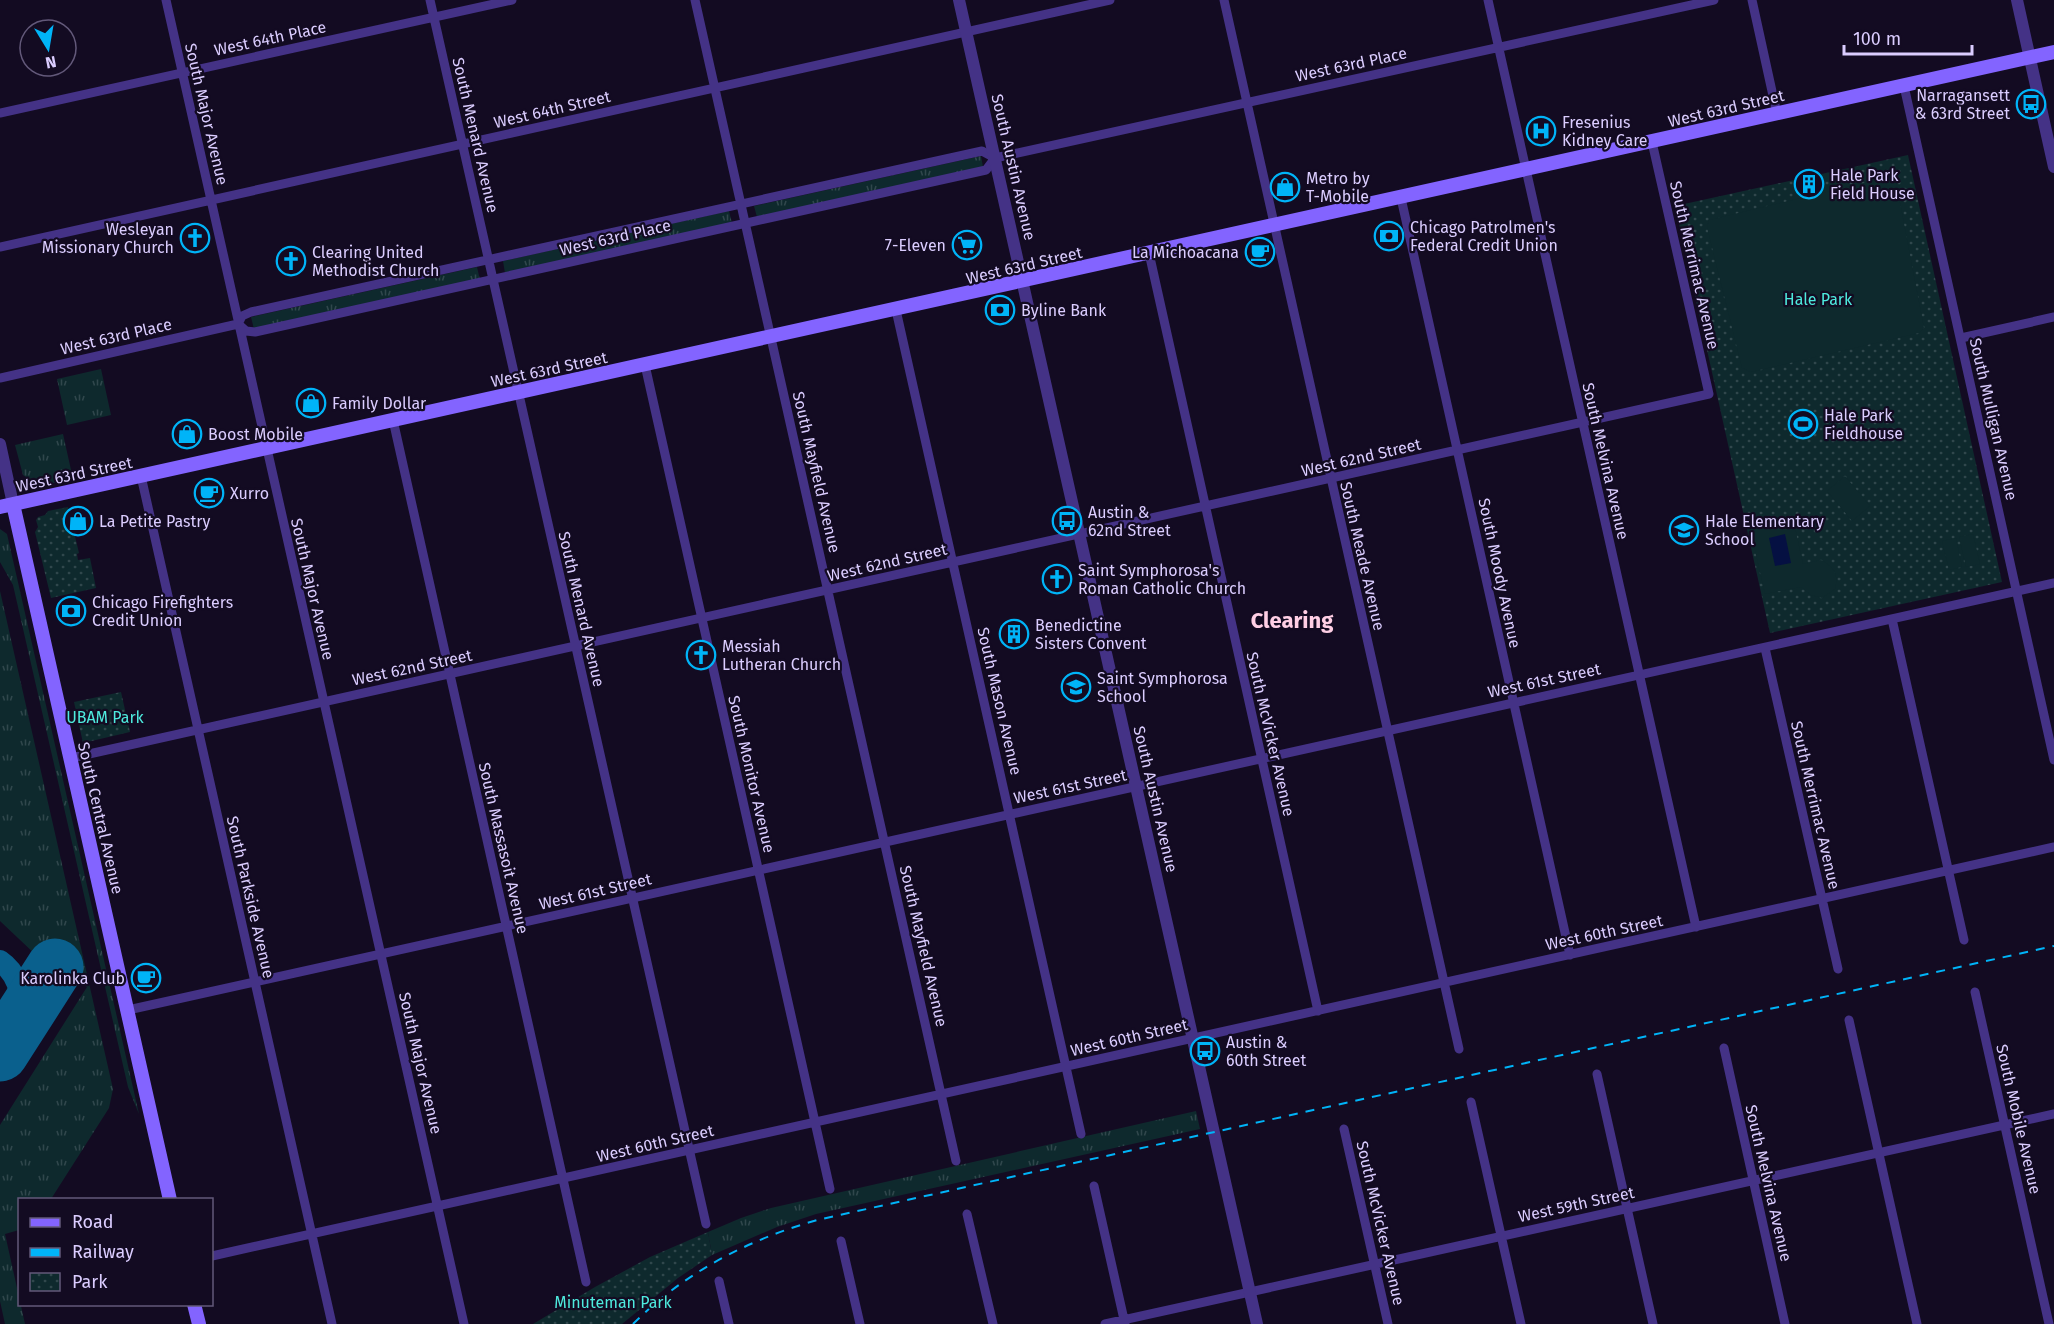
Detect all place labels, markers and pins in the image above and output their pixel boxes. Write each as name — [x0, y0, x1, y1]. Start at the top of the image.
place label: Narragansett & 63rd Street — [1915, 86, 2010, 123]
bus stop icon: Narragansett & 63rd Street — [2015, 88, 2047, 120]
place label: Fresenius Kidney Care — [1562, 113, 1648, 150]
hospital icon: Fresenius Kidney Care — [1525, 115, 1557, 147]
place label: Hale Park Field House — [1830, 166, 1915, 203]
building icon: Hale Park Field House — [1793, 168, 1825, 200]
place label: Metro by T-Mobile — [1306, 169, 1370, 206]
shop icon: Metro by T-Mobile — [1269, 171, 1301, 203]
place label: Chicago Patrolmen's Federal Credit Union — [1410, 218, 1558, 255]
place label: Wesleyan Missionary Church — [42, 220, 174, 257]
bank icon: Chicago Patrolmen's Federal Credit Union — [1373, 220, 1405, 252]
church icon: Wesleyan Missionary Church — [179, 222, 211, 254]
supermarket icon: 7-Eleven — [951, 229, 983, 261]
place label: 7-Eleven — [885, 236, 946, 255]
cafe icon: La Michoacana — [1244, 236, 1276, 268]
place label: Clearing United Methodist Church — [312, 243, 439, 280]
place label: La Michoacana — [1132, 243, 1239, 262]
church icon: Clearing United Methodist Church — [275, 245, 307, 277]
bank icon: Byline Bank — [984, 294, 1016, 326]
place label: Byline Bank — [1021, 301, 1107, 320]
shop icon: Family Dollar — [295, 387, 327, 419]
place label: Family Dollar — [332, 394, 427, 413]
place label: Hale Park Fieldhouse — [1824, 406, 1903, 443]
sports icon: Hale Park Fieldhouse — [1787, 408, 1819, 440]
shop icon: Boost Mobile — [171, 418, 203, 450]
place label: Boost Mobile — [208, 425, 303, 444]
cafe icon: Xurro — [193, 477, 225, 509]
place label: Xurro — [230, 484, 269, 503]
place label: Austin & 62nd Street — [1088, 503, 1171, 540]
shop icon: La Petite Pastry — [62, 505, 94, 537]
bus stop icon: Austin & 62nd Street — [1051, 505, 1083, 537]
place label: La Petite Pastry — [99, 512, 210, 531]
place label: Hale Elementary School — [1705, 512, 1824, 549]
school or university icon: Hale Elementary School — [1668, 514, 1700, 546]
place label: Saint Symphorosa's Roman Catholic Church — [1078, 561, 1246, 598]
church icon: Saint Symphorosa's Roman Catholic Church — [1041, 563, 1073, 595]
place label: Chicago Firefighters Credit Union — [92, 593, 233, 630]
bank icon: Chicago Firefighters Credit Union — [55, 595, 87, 627]
place label: Benedictine Sisters Convent — [1035, 616, 1147, 653]
building icon: Benedictine Sisters Convent — [998, 618, 1030, 650]
place label: Messiah Lutheran Church — [722, 637, 841, 674]
church icon: Messiah Lutheran Church — [685, 639, 717, 671]
place label: Saint Symphorosa School — [1097, 669, 1228, 706]
school or university icon: Saint Symphorosa School — [1060, 671, 1092, 703]
cafe icon: Karolinka Club — [130, 962, 162, 994]
place label: Karolinka Club — [20, 969, 125, 988]
place label: Austin & 60th Street — [1226, 1033, 1306, 1070]
bus stop icon: Austin & 60th Street — [1189, 1035, 1221, 1067]

